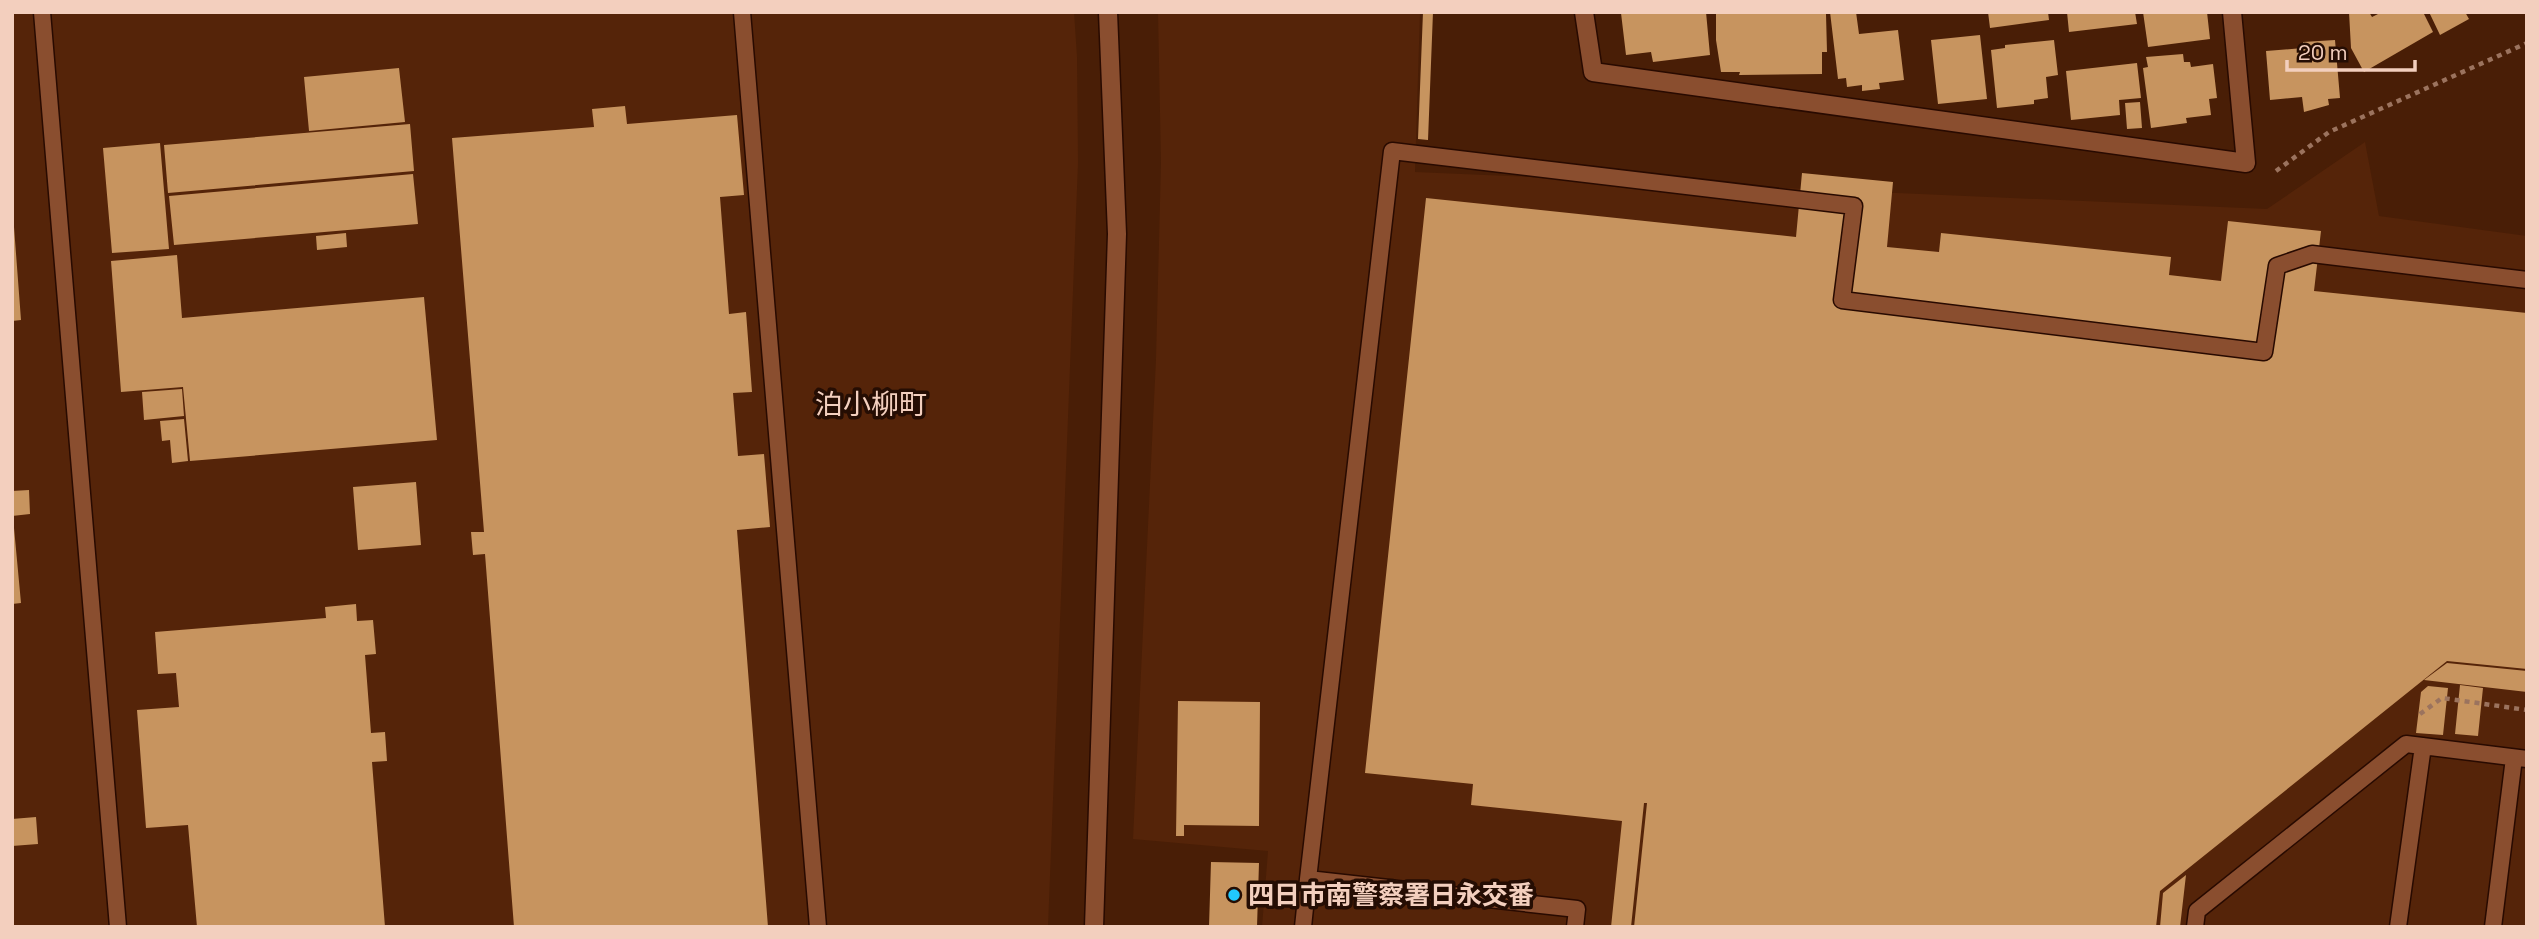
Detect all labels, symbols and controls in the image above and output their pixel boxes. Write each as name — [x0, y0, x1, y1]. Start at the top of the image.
scale bar — [2287, 28, 2415, 72]
text: 20 m — [2298, 39, 2348, 66]
district label: 泊小柳町 — [815, 386, 927, 422]
place label: 四日市南警察署日永交番 — [1248, 878, 1534, 912]
marker: 四日市南警察署日永交番 — [1226, 887, 1242, 903]

